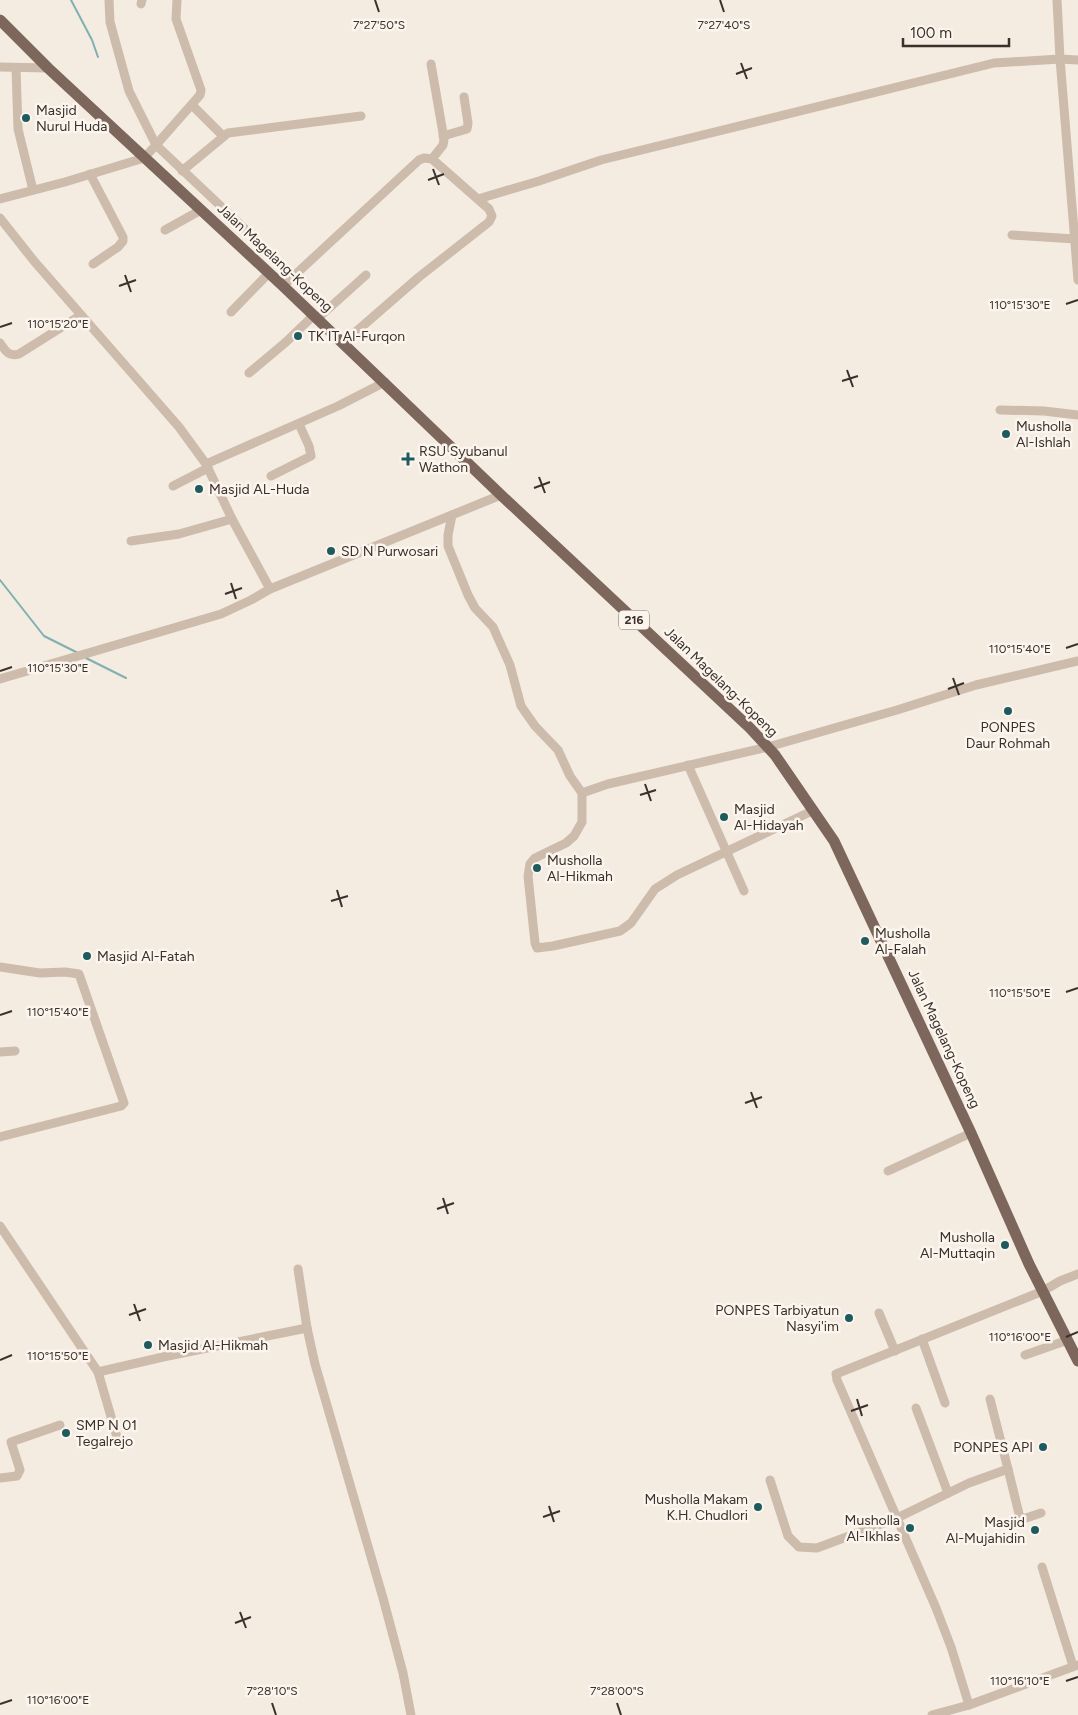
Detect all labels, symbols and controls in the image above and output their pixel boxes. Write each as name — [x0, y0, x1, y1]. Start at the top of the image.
scale bar — [903, 15, 1009, 47]
text: 7°27'50"S — [353, 18, 405, 32]
text: 7°27'40"S — [698, 18, 750, 32]
text: 100 m — [910, 24, 952, 42]
place label: Masjid Nurul Huda — [36, 102, 107, 135]
marker: Masjid Nurul Huda — [20, 112, 32, 124]
street label: Jalan Magelang-Kopeng — [214, 200, 336, 316]
text: 110°15'30"E — [989, 298, 1051, 312]
text: 110°15'20"E — [27, 317, 89, 331]
place label: TK IT Al-Furqon — [308, 328, 405, 345]
marker: TK IT Al-Furqon — [292, 330, 304, 342]
place label: Musholla Al-Ishlah — [1016, 418, 1071, 451]
marker: Musholla Al-Ishlah — [1000, 428, 1012, 440]
place label: RSU Syubanul Wathon — [419, 443, 508, 476]
marker: RSU Syubanul Wathon — [401, 452, 415, 466]
place label: Masjid AL-Huda — [209, 481, 309, 498]
marker: Masjid AL-Huda — [193, 483, 205, 495]
place label: SD N Purwosari — [341, 543, 438, 560]
marker: SD N Purwosari — [325, 545, 337, 557]
road number: 216 — [619, 610, 649, 630]
street label: Jalan Magelang-Kopeng — [661, 623, 781, 741]
text: 110°15'40"E — [989, 642, 1051, 656]
text: 110°15'30"E — [27, 661, 89, 675]
marker: PONPES Daur Rohmah — [1002, 705, 1014, 717]
place label: PONPES Daur Rohmah — [966, 719, 1050, 752]
place label: Masjid Al-Hidayah — [734, 801, 804, 834]
marker: Masjid Al-Hidayah — [718, 811, 730, 823]
place label: Musholla Al-Hikmah — [547, 852, 613, 885]
marker: Musholla Al-Hikmah — [531, 862, 543, 874]
place label: Musholla Al-Falah — [875, 925, 930, 958]
marker: Musholla Al-Falah — [859, 935, 871, 947]
place label: Masjid Al-Fatah — [97, 948, 195, 965]
marker: Masjid Al-Fatah — [81, 950, 93, 962]
street label: Jalan Magelang-Kopeng — [904, 967, 984, 1111]
text: 110°15'50"E — [989, 986, 1051, 1000]
text: 110°15'40"E — [27, 1005, 89, 1019]
place label: Musholla Al-Muttaqin — [920, 1229, 995, 1262]
marker: Musholla Al-Muttaqin — [999, 1239, 1011, 1251]
place label: PONPES Tarbiyatun Nasyi'im — [715, 1302, 839, 1335]
marker: PONPES Tarbiyatun Nasyi'im — [843, 1312, 855, 1324]
text: 110°16'00"E — [989, 1330, 1051, 1344]
place label: Masjid Al-Hikmah — [158, 1337, 268, 1354]
marker: Masjid Al-Hikmah — [142, 1339, 154, 1351]
text: 110°15'50"E — [27, 1349, 89, 1363]
place label: SMP N 01 Tegalrejo — [76, 1417, 137, 1450]
marker: SMP N 01 Tegalrejo — [60, 1427, 72, 1439]
place label: PONPES API — [953, 1439, 1033, 1456]
marker: PONPES API — [1037, 1441, 1049, 1453]
place label: Musholla Makam K.H. Chudlori — [644, 1491, 748, 1524]
marker: Musholla Makam K.H. Chudlori — [752, 1501, 764, 1513]
place label: Musholla Al-Ikhlas — [845, 1512, 900, 1545]
place label: Masjid Al-Mujahidin — [946, 1514, 1025, 1547]
marker: Musholla Al-Ikhlas — [904, 1522, 916, 1534]
marker: Masjid Al-Mujahidin — [1029, 1524, 1041, 1536]
text: 110°16'10"E — [990, 1674, 1050, 1688]
text: 7°28'10"S — [246, 1684, 298, 1698]
text: 7°28'00"S — [590, 1684, 644, 1698]
text: 110°16'00"E — [27, 1693, 89, 1707]

